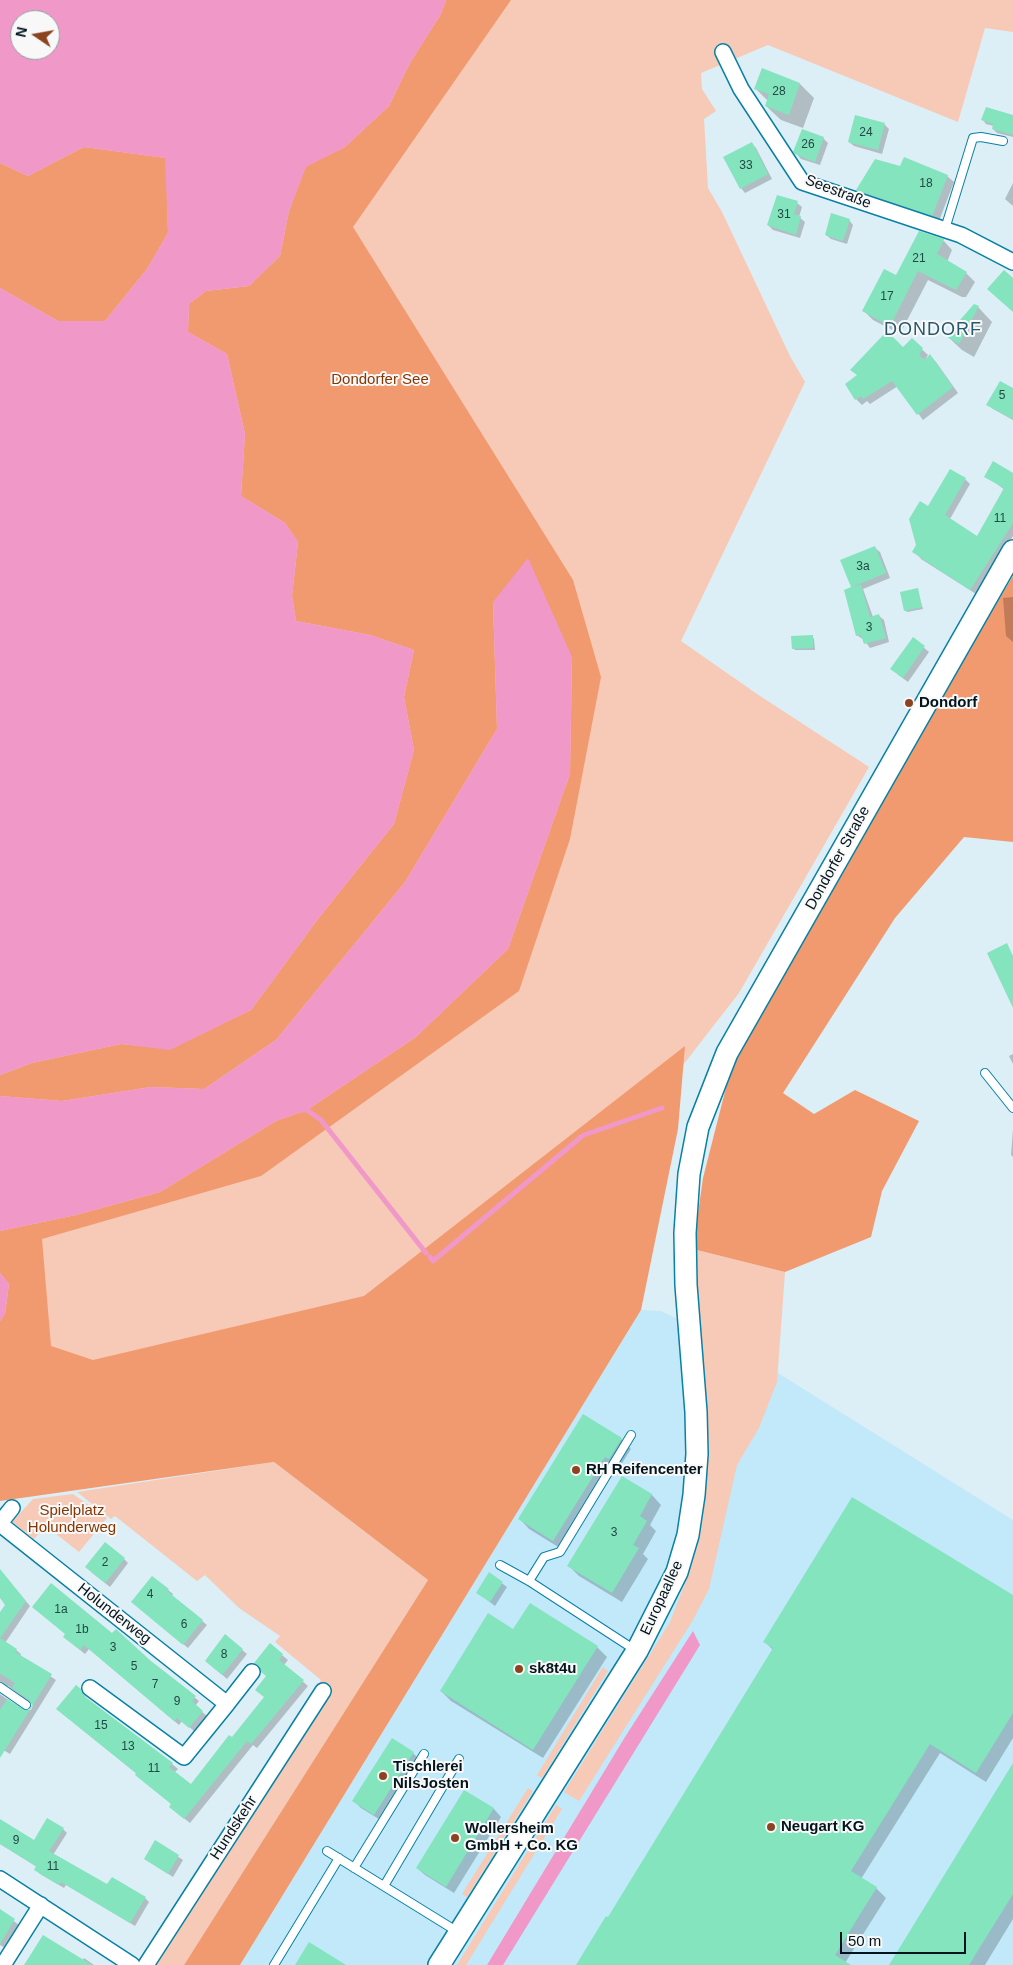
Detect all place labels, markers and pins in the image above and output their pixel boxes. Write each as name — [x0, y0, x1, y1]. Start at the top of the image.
place label: Dondorf — [919, 694, 977, 712]
marker: Dondorf — [903, 697, 915, 709]
place label: RH Reifencenter — [586, 1461, 703, 1479]
marker: RH Reifencenter — [570, 1464, 582, 1476]
place label: sk8t4u — [529, 1660, 577, 1678]
marker: sk8t4u — [513, 1663, 525, 1675]
place label: Tischlerei NilsJosten — [393, 1758, 469, 1793]
marker: Tischlerei NilsJosten — [377, 1770, 389, 1782]
place label: Neugart KG — [781, 1818, 864, 1836]
place label: Wollersheim GmbH + Co. KG — [465, 1820, 578, 1855]
marker: Neugart KG — [765, 1821, 777, 1833]
marker: Wollersheim GmbH + Co. KG — [449, 1832, 461, 1844]

